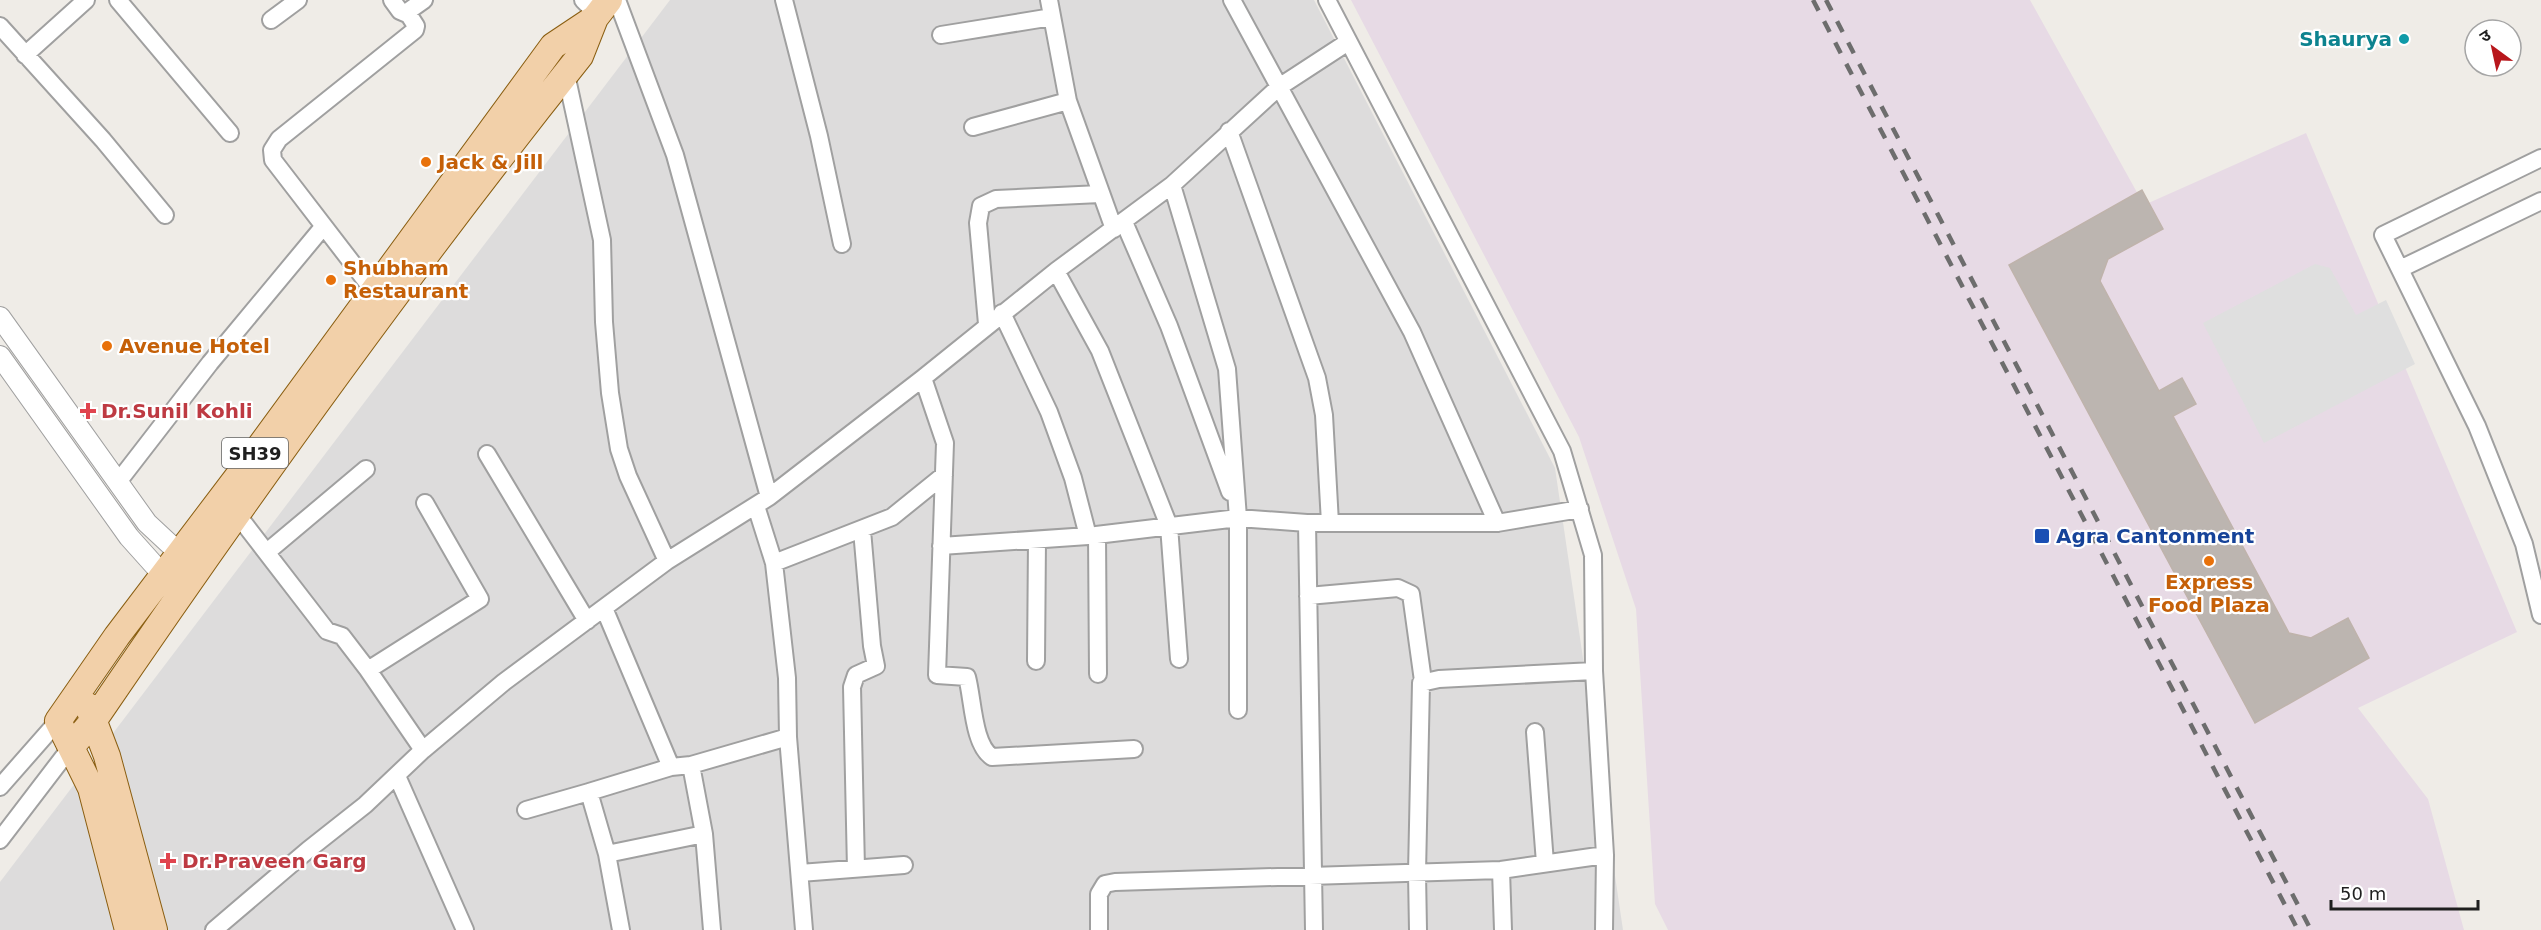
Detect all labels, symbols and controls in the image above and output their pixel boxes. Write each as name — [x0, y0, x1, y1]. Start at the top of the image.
north arrow — [2463, 18, 2523, 78]
text: उ — [2476, 25, 2495, 46]
place label: Shaurya — [2299, 27, 2392, 51]
marker: Shaurya — [2397, 32, 2411, 46]
place label: Jack & Jill — [436, 150, 543, 174]
marker: Jack & Jill — [419, 155, 433, 169]
place label: Shubham Restaurant — [343, 256, 469, 303]
marker: Shubham Restaurant — [324, 273, 338, 287]
place label: Avenue Hotel — [119, 334, 270, 358]
marker: Avenue Hotel — [100, 339, 114, 353]
place label: Dr.Sunil Kohli — [101, 399, 253, 423]
marker: Dr.Sunil Kohli — [79, 402, 97, 420]
road number: SH39 — [222, 438, 288, 468]
place label: Agra Cantonment — [2056, 524, 2255, 548]
marker: Agra Cantonment — [2033, 527, 2051, 545]
marker: Express Food Plaza — [2202, 554, 2216, 568]
place label: Express Food Plaza — [2148, 570, 2270, 617]
place label: Dr.Praveen Garg — [182, 849, 367, 873]
marker: Dr.Praveen Garg — [159, 852, 177, 870]
scale bar — [2331, 873, 2478, 911]
text: 50 m — [2340, 883, 2386, 904]

